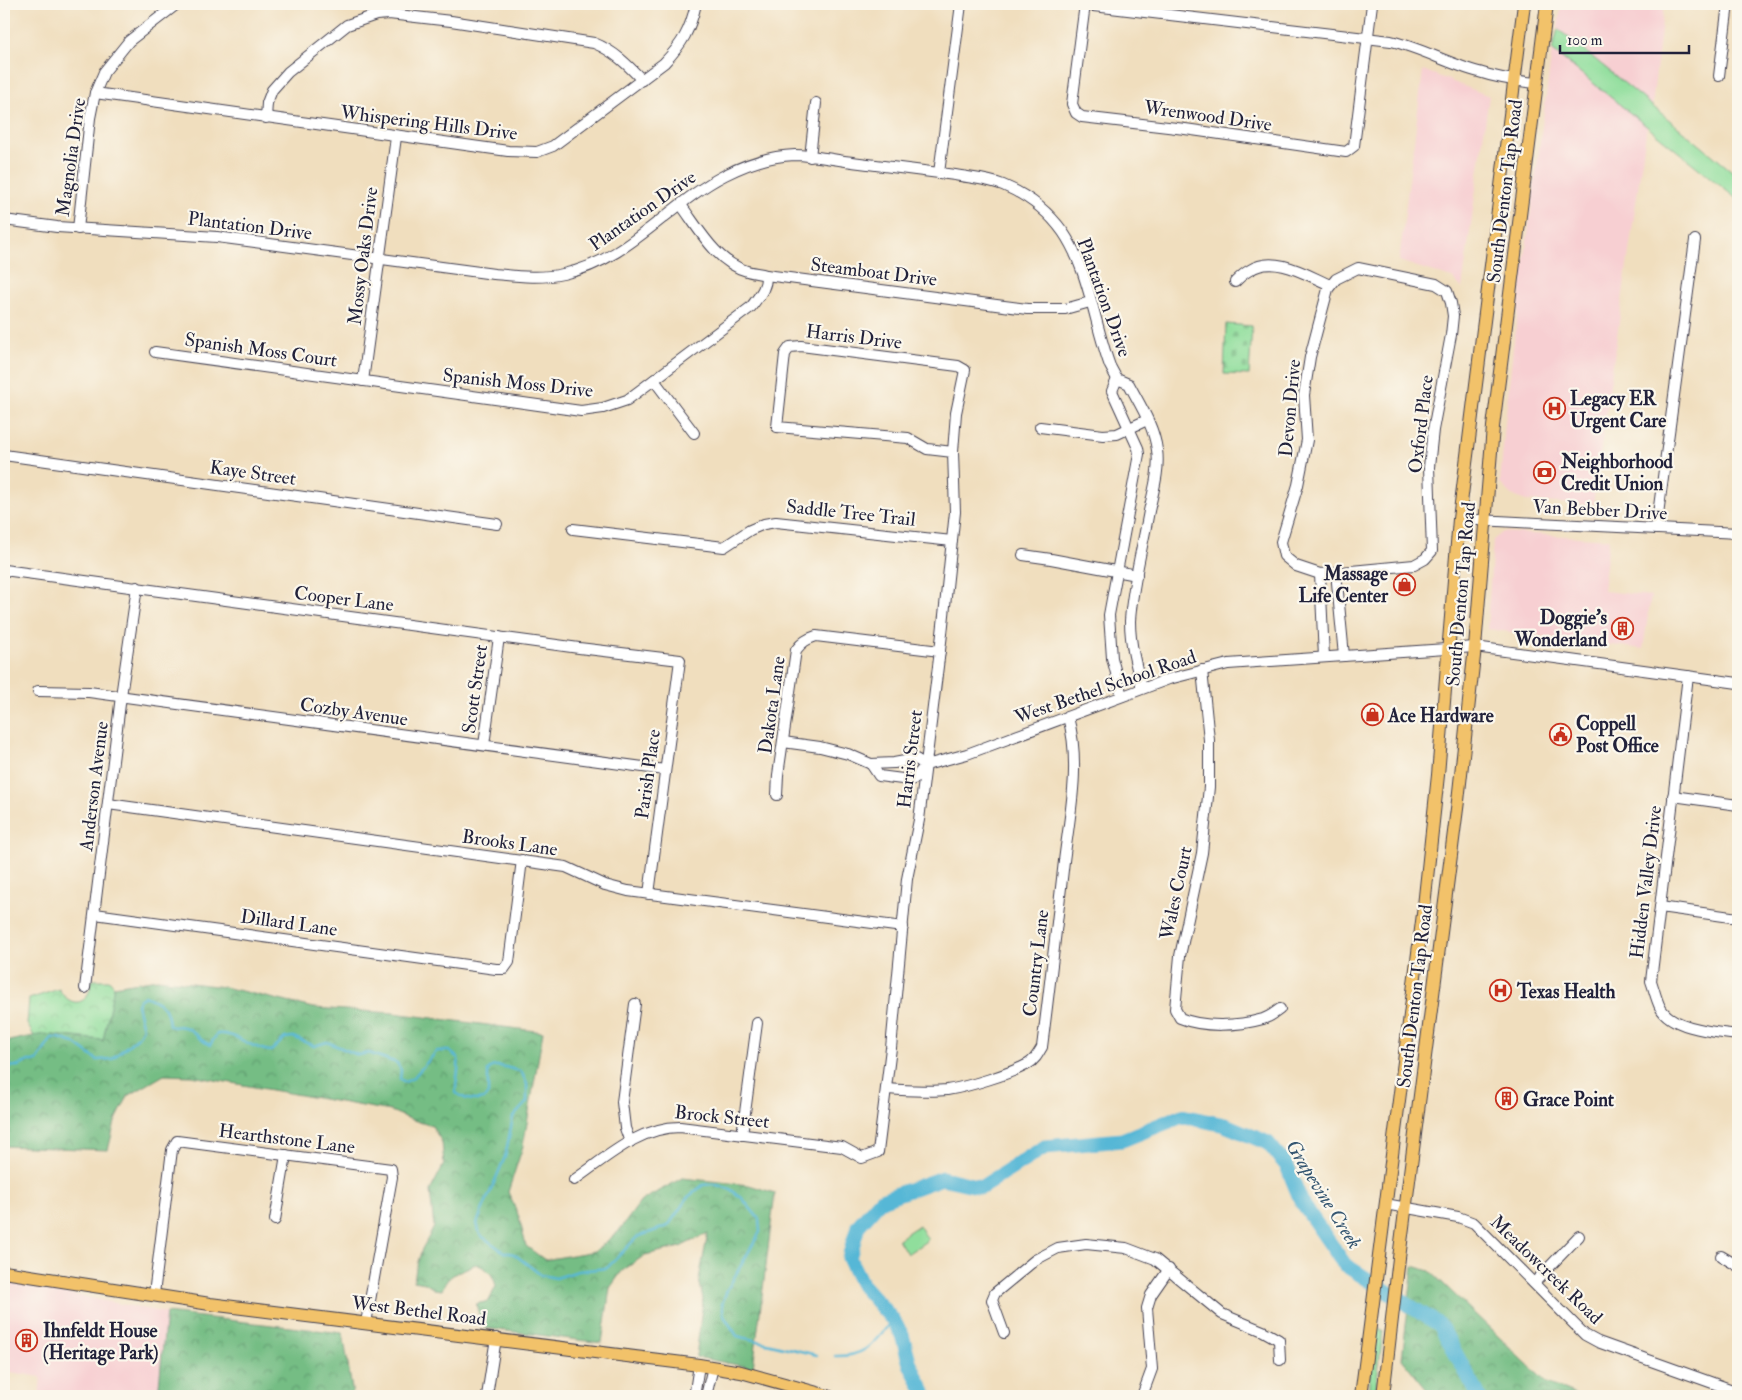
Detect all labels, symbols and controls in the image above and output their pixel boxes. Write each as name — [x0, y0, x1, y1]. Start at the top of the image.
scale bar — [1560, 22, 1688, 54]
text: 100 m — [1567, 31, 1603, 50]
street label: Wrenwood Drive — [1141, 95, 1273, 137]
street label: Magnolia Drive — [51, 96, 91, 218]
street label: South Denton Tap Road — [1482, 97, 1529, 284]
street label: Whispering Hills Drive — [338, 100, 519, 147]
street label: Plantation Drive — [584, 165, 701, 257]
street label: Mossy Oaks Drive — [343, 186, 383, 326]
street label: Plantation Drive — [186, 206, 313, 246]
street label: Plantation Drive — [1071, 234, 1137, 360]
street label: Steamboat Drive — [809, 252, 938, 292]
street label: Harris Drive — [804, 319, 903, 355]
street label: Spanish Moss Court — [183, 327, 339, 374]
street label: Devon Drive — [1274, 358, 1306, 458]
street label: Spanish Moss Drive — [441, 363, 594, 404]
street label: Oxford Place — [1403, 374, 1439, 475]
place label: Legacy ER Urgent Care — [1570, 387, 1666, 434]
hospital icon: Legacy ER Urgent Care — [1542, 397, 1566, 421]
place label: Neighborhood Credit Union — [1560, 450, 1674, 496]
street label: Kaye Street — [208, 455, 298, 491]
bank icon: Neighborhood Credit Union — [1533, 460, 1557, 484]
street label: Saddle Tree Trail — [785, 494, 917, 532]
street label: Van Bebber Drive — [1532, 494, 1668, 526]
street label: South Denton Tap Road — [1441, 500, 1482, 687]
place label: Massage Life Center — [1298, 562, 1389, 608]
shop icon: Massage Life Center — [1392, 572, 1416, 596]
street label: Cooper Lane — [293, 581, 395, 618]
place label: Doggie's Wonderland — [1513, 606, 1608, 652]
building icon: Doggie's Wonderland — [1611, 616, 1635, 640]
street label: Scott Street — [457, 643, 493, 735]
street label: West Bethel School Road — [1010, 644, 1200, 730]
street label: Dakota Lane — [753, 655, 791, 756]
street label: Cozby Avenue — [298, 693, 409, 731]
shop icon: Ace Hardware — [1360, 703, 1384, 727]
place label: Ace Hardware — [1387, 704, 1494, 728]
street label: Harris Street — [892, 709, 928, 810]
place label: Coppell Post Office — [1576, 712, 1659, 758]
street label: Anderson Avenue — [74, 720, 114, 853]
public building icon: Coppell Post Office — [1548, 722, 1572, 746]
street label: Parish Place — [630, 728, 666, 821]
street label: Hidden Valley Drive — [1625, 804, 1667, 960]
street label: Brooks Lane — [460, 824, 559, 862]
street label: Wales Court — [1154, 844, 1198, 943]
street label: South Denton Tap Road — [1392, 902, 1439, 1089]
street label: Dillard Lane — [239, 904, 339, 942]
street label: Country Lane — [1018, 908, 1054, 1018]
hospital icon: Texas Health — [1489, 979, 1513, 1003]
place label: Texas Health — [1516, 980, 1615, 1004]
building icon: Grace Point — [1495, 1087, 1519, 1111]
place label: Grace Point — [1523, 1088, 1615, 1112]
street label: Brock Street — [673, 1100, 770, 1134]
street label: Hearthstone Lane — [217, 1119, 356, 1159]
water label: Grapevine Creek — [1280, 1135, 1367, 1253]
street label: Meadowcreek Road — [1485, 1210, 1608, 1330]
street label: West Bethel Road — [349, 1291, 488, 1331]
place label: Ihnfeldt House (Heritage Park) — [43, 1319, 159, 1366]
building icon: Ihnfeldt House (Heritage Park) — [15, 1329, 39, 1353]

